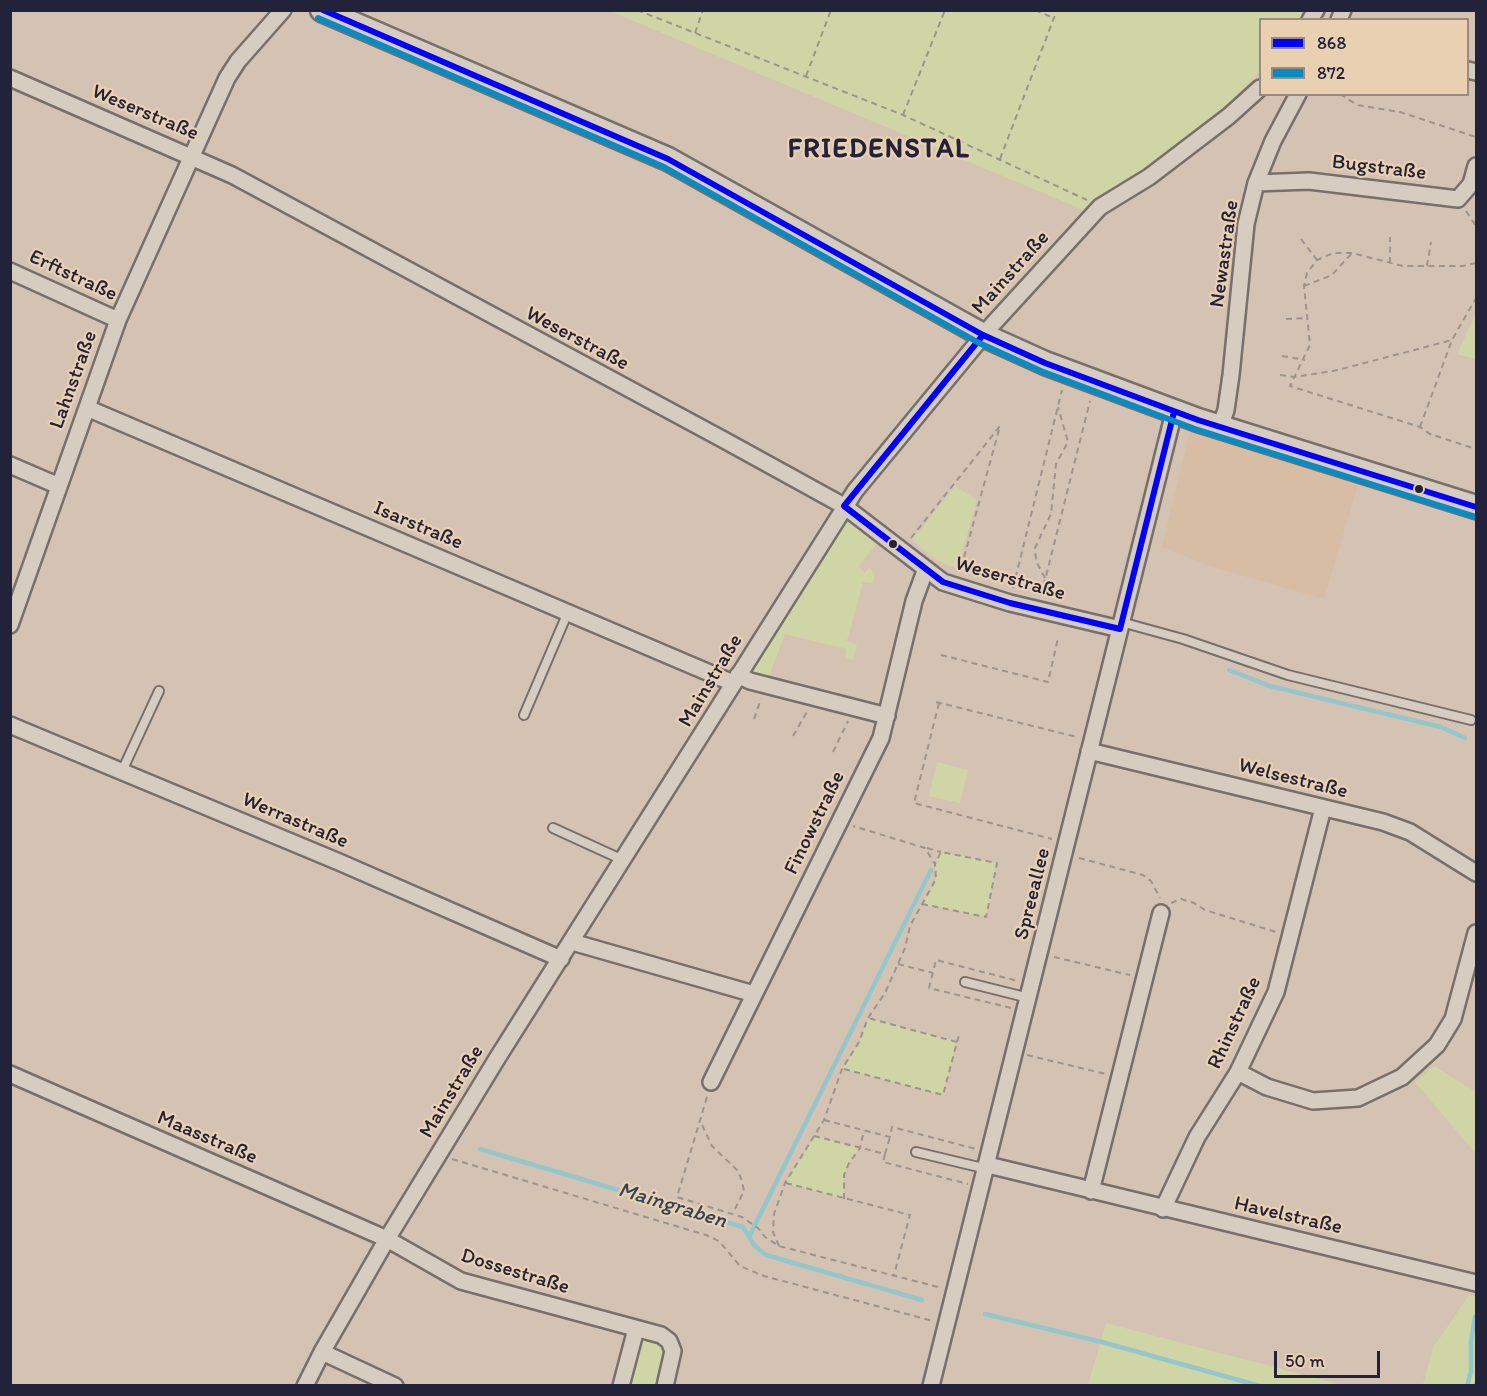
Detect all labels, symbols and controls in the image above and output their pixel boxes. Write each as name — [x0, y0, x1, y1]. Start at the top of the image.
legend — [1259, 18, 1469, 96]
text: 868 — [1317, 32, 1346, 54]
text: 872 — [1317, 62, 1345, 84]
street label: Weserstraße — [88, 79, 202, 147]
district label: FRIEDENSTAL — [787, 134, 971, 166]
street label: Bugstraße — [1330, 150, 1428, 186]
street label: Newastraße — [1205, 199, 1245, 309]
street label: Mainstraße — [967, 226, 1055, 320]
street label: Erftstraße — [25, 245, 121, 307]
street label: Weserstraße — [521, 301, 633, 377]
street label: Lahnstraße — [45, 327, 103, 433]
unlabelled marker — [1413, 483, 1425, 495]
street label: Isarstraße — [370, 496, 466, 556]
unlabelled marker — [887, 538, 899, 550]
street label: Weserstraße — [952, 551, 1068, 607]
street label: Mainstraße — [673, 630, 749, 732]
street label: Welsestraße — [1236, 753, 1350, 805]
street label: Finowstraße — [779, 767, 851, 879]
street label: Werrastraße — [238, 787, 352, 855]
street label: Spreeallee — [1009, 846, 1057, 942]
street label: Rhinstraße — [1203, 973, 1267, 1073]
street label: Mainstraße — [414, 1041, 490, 1143]
street label: Maasstraße — [153, 1106, 261, 1170]
water label: Maingraben — [615, 1177, 729, 1235]
street label: Havelstraße — [1232, 1191, 1344, 1241]
street label: Dossestraße — [458, 1244, 572, 1300]
scale bar — [1277, 1339, 1384, 1377]
text: 50 m — [1285, 1350, 1325, 1372]

